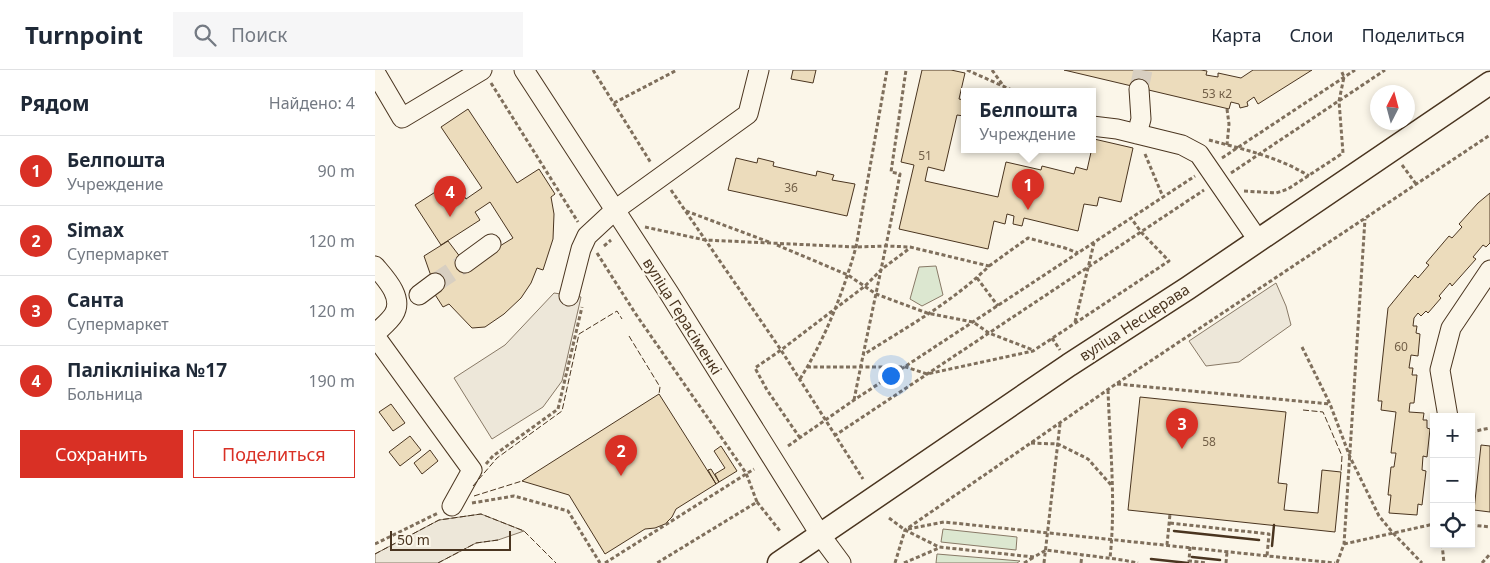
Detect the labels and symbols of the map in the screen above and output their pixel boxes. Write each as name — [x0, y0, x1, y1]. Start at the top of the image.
house number: 53 к2 — [1202, 85, 1232, 102]
north arrow — [1370, 85, 1415, 130]
house number: 51 — [918, 147, 932, 164]
pin: 1 — [1012, 169, 1044, 210]
pin: 4 — [434, 176, 466, 217]
house number: 36 — [784, 179, 798, 196]
street label: вуліца Герасіменкі — [639, 254, 727, 378]
street label: вуліца Несцерава — [1075, 279, 1193, 365]
house number: 60 — [1394, 338, 1408, 355]
your location — [878, 363, 904, 389]
pin: 3 — [1166, 408, 1198, 449]
house number: 58 — [1202, 433, 1216, 450]
pin: 2 — [605, 435, 637, 476]
scale bar — [390, 528, 511, 551]

